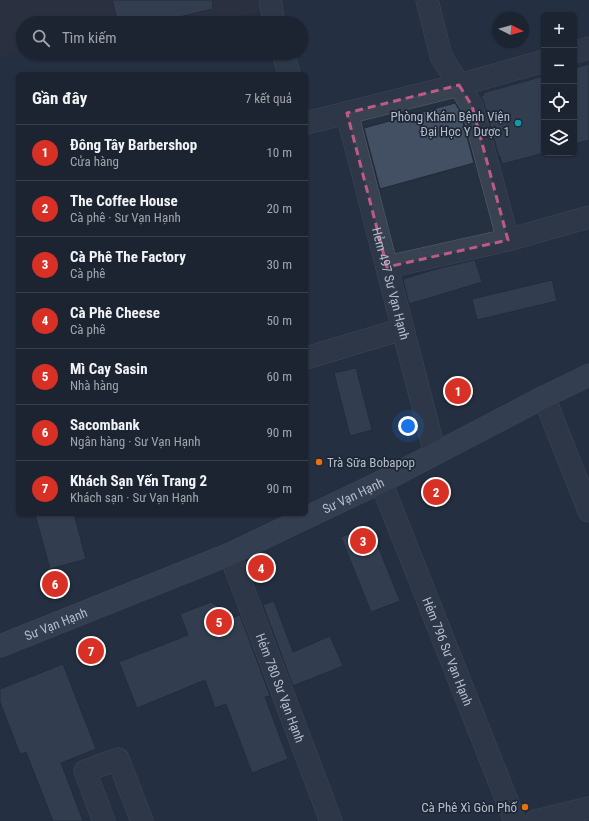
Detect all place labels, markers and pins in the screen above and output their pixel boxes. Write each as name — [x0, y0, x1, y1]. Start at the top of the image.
place label: Phòng Khám Bệnh Viện Đại Học Y Dược 1 — [391, 109, 510, 139]
marker: Phòng Khám Bệnh Viện Đại Học Y Dược 1 — [513, 118, 523, 128]
pin: 1 — [445, 376, 471, 406]
place label: Trà Sữa Bobapop — [327, 455, 415, 470]
marker: Trà Sữa Bobapop — [314, 457, 324, 467]
pin: 2 — [423, 477, 449, 507]
pin: 3 — [350, 526, 376, 556]
pin: 4 — [248, 553, 274, 583]
pin: 6 — [42, 569, 68, 599]
pin: 5 — [206, 607, 232, 637]
pin: 7 — [78, 636, 104, 666]
place label: Cà Phê Xì Gòn Phố — [421, 800, 517, 815]
marker: Cà Phê Xì Gòn Phố — [520, 802, 530, 812]

